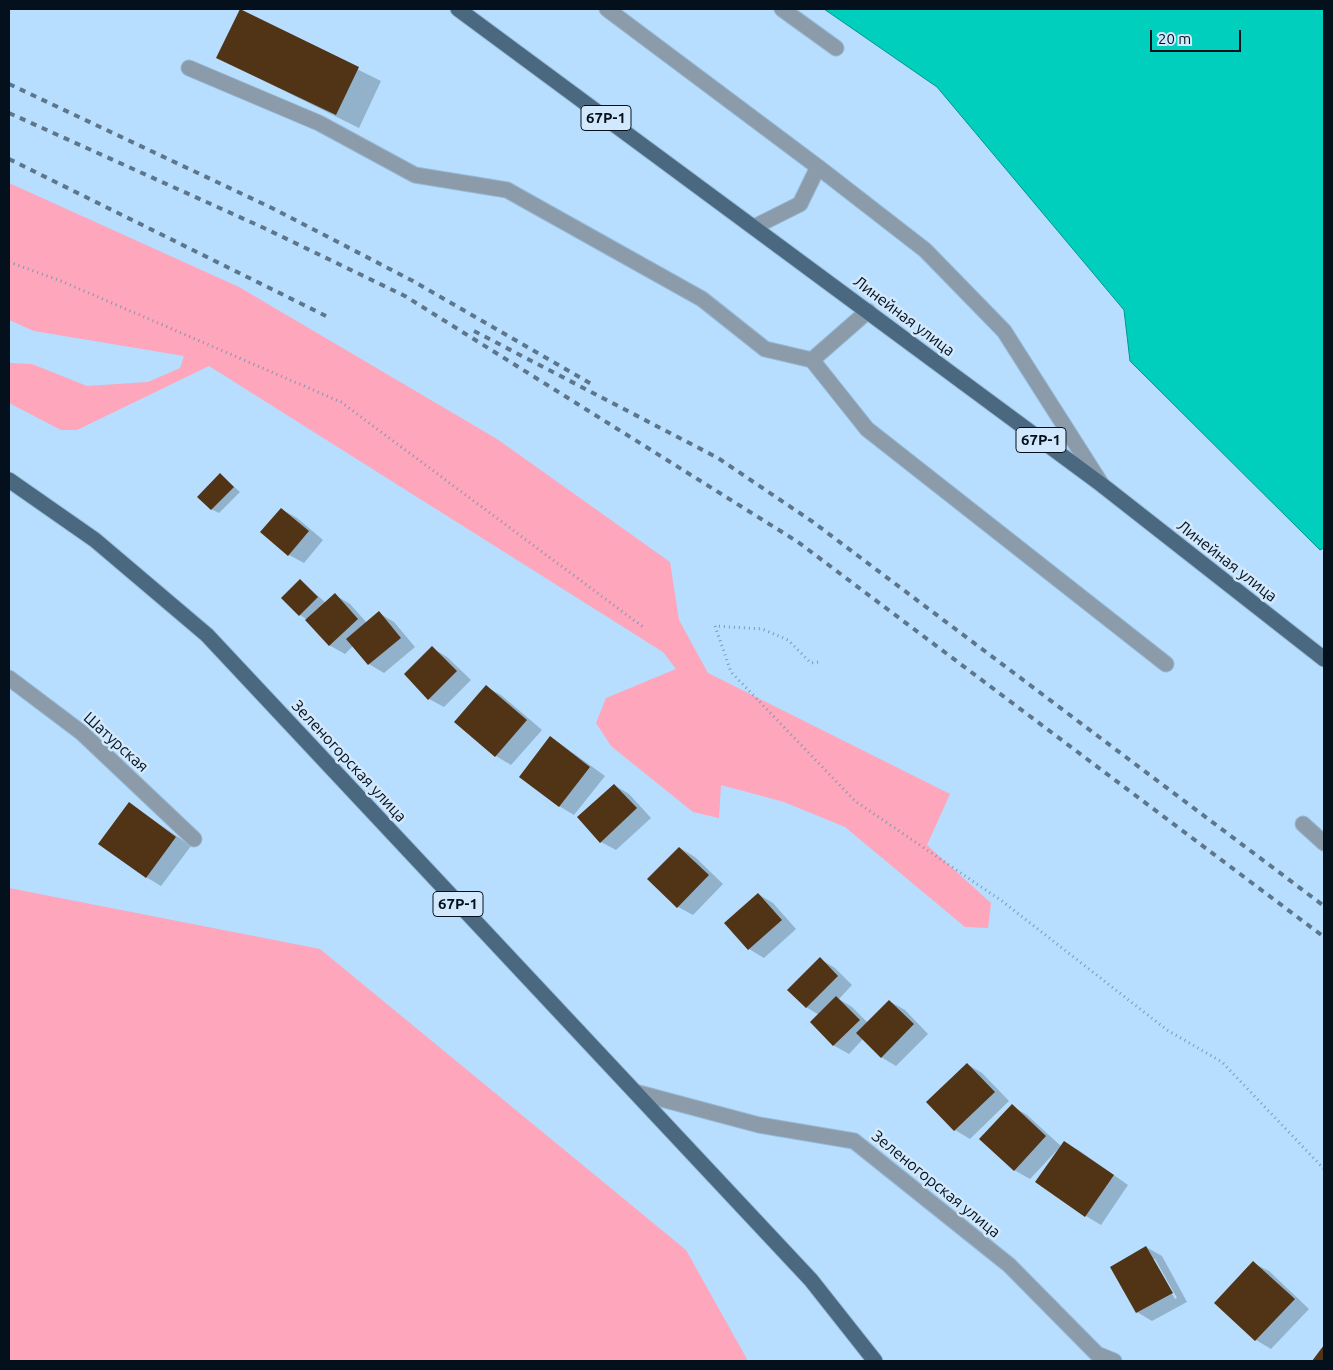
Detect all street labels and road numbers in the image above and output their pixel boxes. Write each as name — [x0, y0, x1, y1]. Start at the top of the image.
road number: 67Р-1 — [581, 106, 631, 130]
street label: Линейная улица — [850, 272, 958, 360]
road number: 67Р-1 — [1016, 428, 1066, 452]
street label: Линейная улица — [1173, 516, 1281, 606]
street label: Зеленогорская улица — [287, 696, 411, 826]
street label: Шатурская — [80, 708, 152, 776]
road number: 67Р-1 — [433, 892, 483, 916]
street label: Зеленогорская улица — [868, 1126, 1004, 1242]

